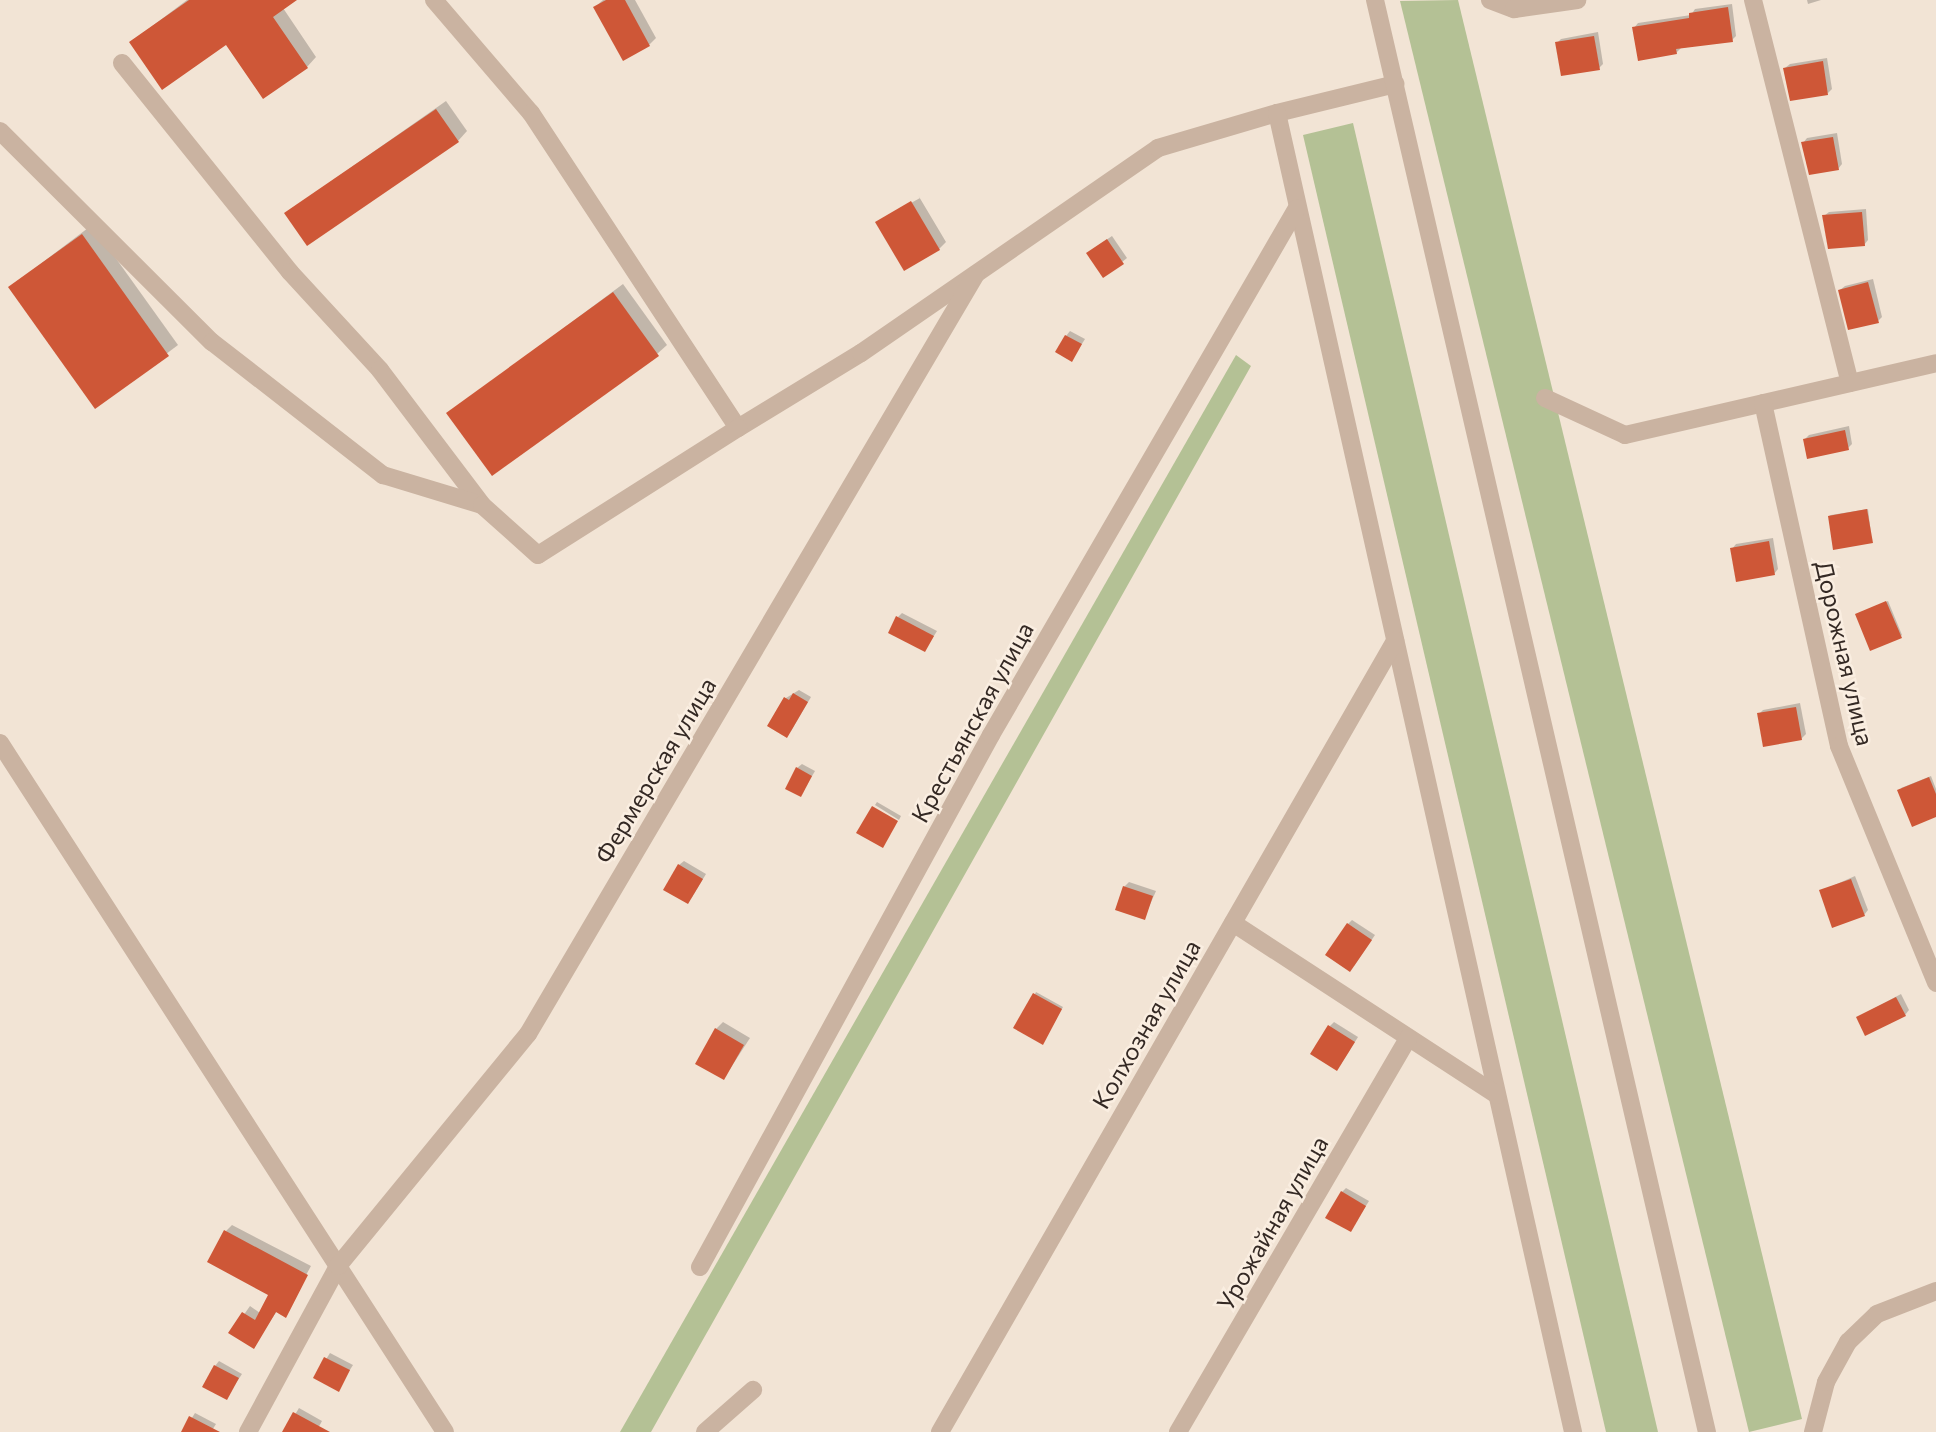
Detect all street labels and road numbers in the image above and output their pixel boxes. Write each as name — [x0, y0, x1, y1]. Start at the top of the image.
street label: Дорожная улица — [1810, 558, 1880, 748]
street label: Крестьянская улица — [905, 617, 1039, 827]
street label: Фермерская улица — [588, 672, 722, 868]
street label: Колхозная улица — [1086, 934, 1206, 1114]
street label: Урожайная улица — [1210, 1131, 1334, 1315]

